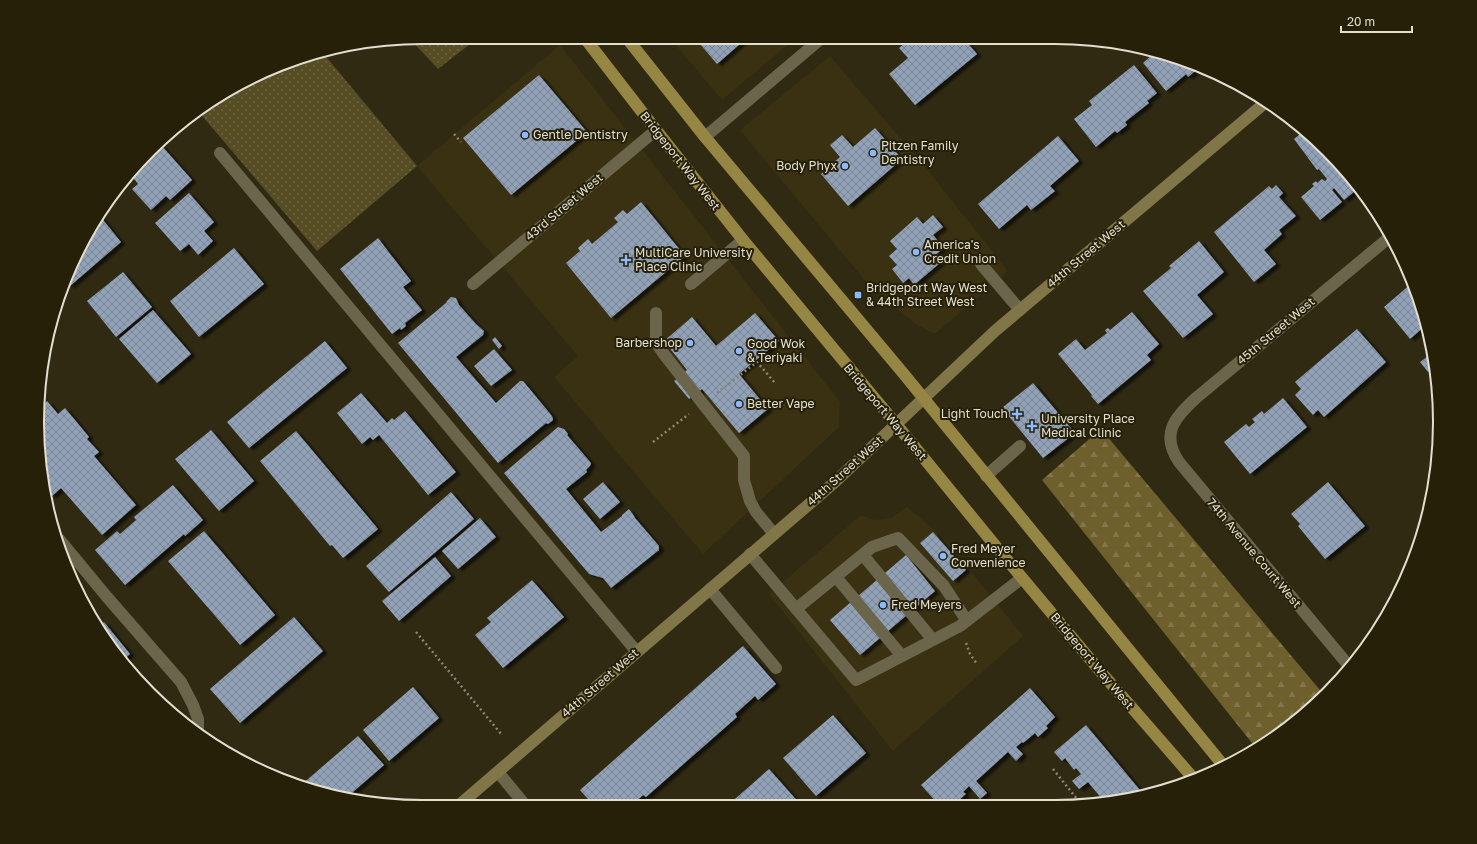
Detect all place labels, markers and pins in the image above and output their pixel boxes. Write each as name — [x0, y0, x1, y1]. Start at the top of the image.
place label: Gentle Dentistry — [533, 127, 628, 142]
marker: Gentle Dentistry — [520, 130, 530, 140]
place label: Pitzen Family Dentistry — [881, 138, 959, 167]
marker: Pitzen Family Dentistry — [868, 148, 878, 158]
place label: Body Phyx — [776, 158, 837, 173]
marker: Body Phyx — [840, 161, 850, 171]
place label: America's Credit Union — [924, 237, 996, 266]
place label: MultiCare University Place Clinic — [635, 245, 753, 274]
marker: America's Credit Union — [911, 247, 921, 257]
marker: MultiCare University Place Clinic — [620, 254, 632, 266]
place label: Bridgeport Way West & 44th Street West — [866, 280, 988, 309]
marker: Bridgeport Way West & 44th Street West — [853, 290, 863, 300]
place label: Barbershop — [615, 335, 682, 350]
place label: Good Wok & Teriyaki — [747, 336, 805, 365]
marker: Barbershop — [685, 338, 695, 348]
marker: Good Wok & Teriyaki — [734, 346, 744, 356]
place label: Better Vape — [747, 396, 815, 411]
marker: Better Vape — [734, 399, 744, 409]
place label: Light Touch — [941, 406, 1008, 421]
marker: Light Touch — [1011, 408, 1023, 420]
place label: University Place Medical Clinic — [1041, 411, 1135, 440]
marker: University Place Medical Clinic — [1026, 420, 1038, 432]
place label: Fred Meyer Convenience — [951, 541, 1025, 570]
marker: Fred Meyer Convenience — [938, 551, 948, 561]
place label: Fred Meyers — [891, 597, 962, 612]
marker: Fred Meyers — [878, 600, 888, 610]

